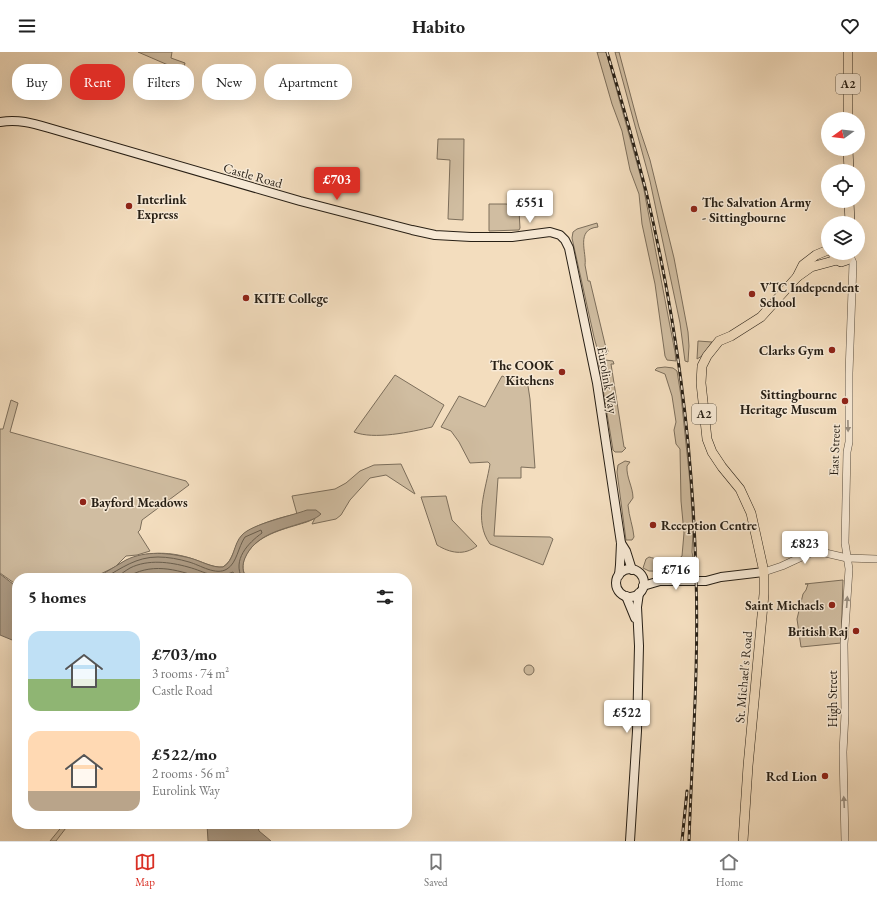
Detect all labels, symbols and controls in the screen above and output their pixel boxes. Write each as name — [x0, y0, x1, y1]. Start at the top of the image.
icon: menu — [16, 15, 38, 37]
text: Habito — [412, 15, 465, 38]
icon: heart — [839, 15, 861, 37]
chip: Buy — [12, 64, 62, 100]
chip: Rent — [70, 64, 125, 100]
chip: Filters — [133, 64, 194, 100]
chip: New — [202, 64, 256, 100]
chip: Apartment — [264, 64, 352, 100]
road number: A2 — [836, 74, 860, 94]
north arrow — [821, 112, 865, 156]
map controls — [821, 112, 865, 260]
street label: Castle Road — [221, 159, 285, 192]
button: locate — [821, 164, 865, 208]
pin: £703 — [313, 167, 361, 201]
text: £703 — [323, 171, 351, 188]
pin: £551 — [506, 190, 554, 224]
place label: Interlink Express — [137, 191, 187, 223]
text: £551 — [516, 194, 544, 211]
place label: The Salvation Army - Sittingbourne — [702, 194, 812, 226]
marker: Interlink Express — [124, 201, 134, 211]
marker: The Salvation Army - Sittingbourne — [689, 204, 699, 214]
button: layers — [821, 216, 865, 260]
place label: VTC Independent School — [760, 279, 859, 311]
marker: VTC Independent School — [747, 289, 757, 299]
place label: KITE College — [254, 290, 329, 307]
marker: KITE College — [241, 293, 251, 303]
place label: Clarks Gym — [759, 342, 825, 359]
street label: Eurolink Way — [593, 345, 622, 415]
marker: Clarks Gym — [827, 345, 837, 355]
place label: The COOK Kitchens — [490, 357, 555, 389]
marker: The COOK Kitchens — [557, 367, 567, 377]
place label: Sittingbourne Heritage Museum — [740, 386, 838, 418]
marker: Sittingbourne Heritage Museum — [840, 396, 850, 406]
road number: A2 — [692, 404, 716, 424]
one-way arrow — [845, 420, 852, 432]
street label: East Street — [825, 424, 844, 476]
place label: Bayford Meadows — [91, 494, 188, 511]
marker: Bayford Meadows — [78, 497, 88, 507]
place label: Reception Centre — [661, 517, 758, 534]
marker: Reception Centre — [648, 520, 658, 530]
pin: £823 — [781, 531, 829, 565]
text: £823 — [791, 535, 819, 552]
pin: £716 — [652, 557, 700, 591]
text: £716 — [662, 561, 690, 578]
text: 5 homes — [28, 586, 86, 608]
icon: filters — [374, 586, 396, 608]
one-way arrow — [843, 596, 850, 608]
place label: Saint Michaels — [745, 597, 824, 614]
marker: Saint Michaels — [827, 600, 837, 610]
place label: British Raj — [788, 623, 848, 640]
marker: British Raj — [851, 626, 861, 636]
street label: St. Michael's Road — [731, 630, 756, 724]
text: £703/mo — [152, 643, 217, 665]
icon: home — [60, 647, 108, 695]
text: 3 rooms · 74 m² — [152, 665, 229, 682]
street label: High Street — [824, 670, 841, 728]
text: Castle Road — [152, 682, 213, 699]
pin: £522 — [603, 700, 651, 734]
text: £522 — [613, 704, 641, 721]
text: £522/mo — [152, 743, 217, 765]
icon: home — [60, 747, 108, 795]
text: 2 rooms · 56 m² — [152, 765, 229, 782]
place label: Red Lion — [766, 768, 818, 785]
marker: Red Lion — [820, 771, 830, 781]
text: Eurolink Way — [152, 782, 220, 799]
one-way arrow — [841, 795, 847, 808]
tab: Map — [134, 851, 156, 889]
tab: Saved — [424, 851, 448, 889]
tab: Home — [716, 851, 743, 889]

